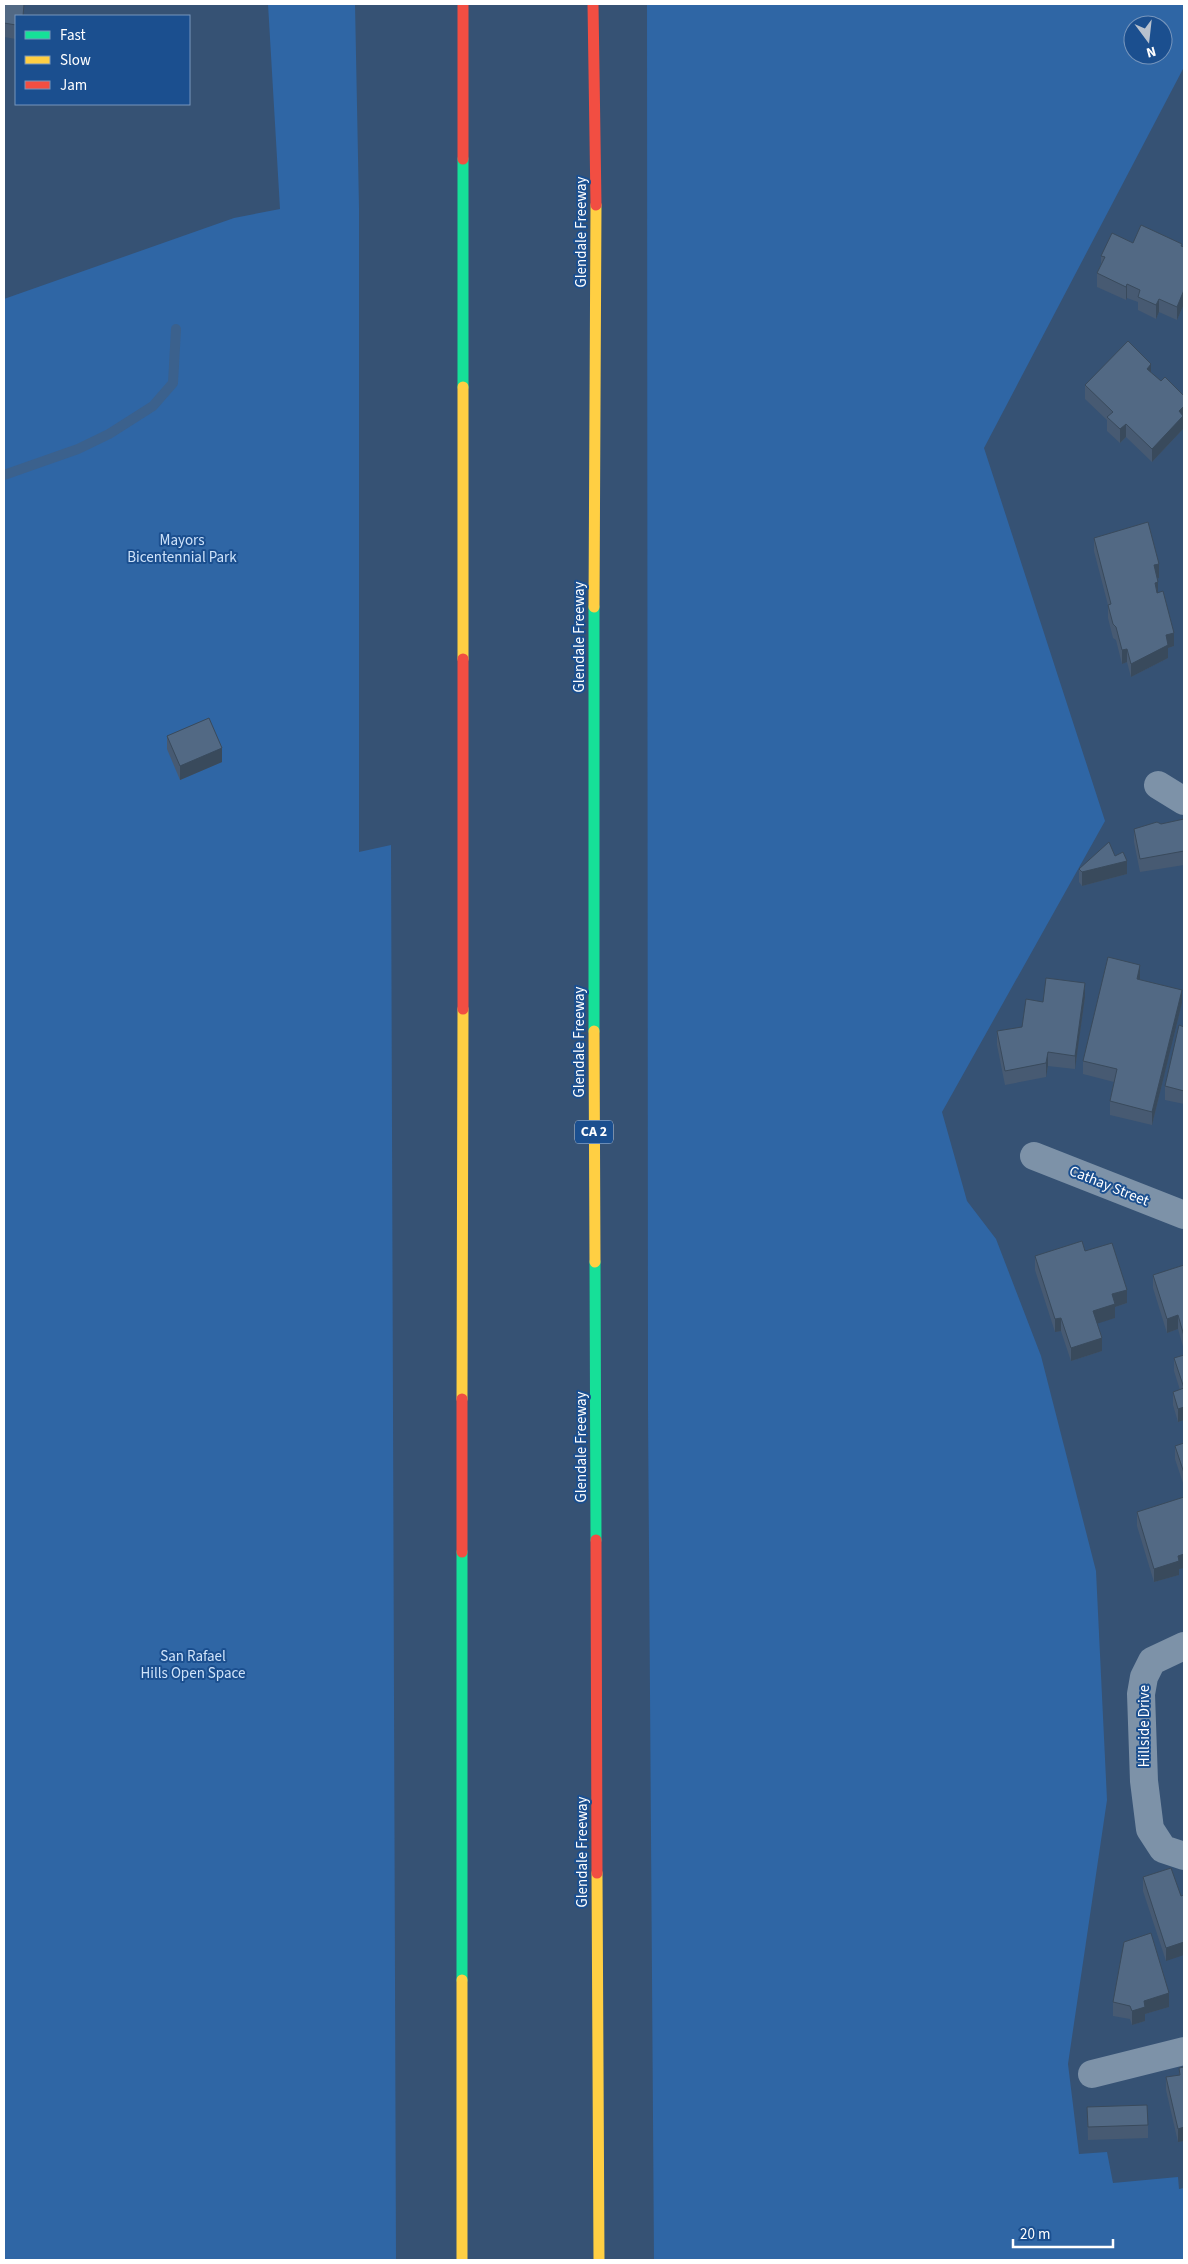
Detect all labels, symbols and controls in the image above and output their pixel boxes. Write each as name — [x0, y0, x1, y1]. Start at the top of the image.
legend — [15, 15, 190, 105]
north arrow — [1123, 15, 1173, 65]
text: Fast — [60, 25, 86, 46]
text: N — [1144, 41, 1158, 62]
text: Slow — [60, 50, 91, 71]
text: Jam — [60, 75, 87, 96]
street label: Glendale Freeway — [571, 176, 592, 288]
park label: Mayors Bicentennial Park — [127, 530, 237, 568]
street label: Glendale Freeway — [569, 581, 590, 693]
street label: Glendale Freeway — [569, 986, 590, 1098]
road number: CA 2 — [575, 1120, 613, 1144]
street label: Cathay Street — [1066, 1160, 1152, 1212]
street label: Glendale Freeway — [571, 1391, 592, 1503]
park label: San Rafael Hills Open Space — [141, 1646, 246, 1684]
street label: Hillside Drive — [1134, 1685, 1155, 1767]
street label: Glendale Freeway — [572, 1796, 593, 1908]
scale bar — [1013, 2216, 1113, 2248]
text: 20 m — [1020, 2224, 1050, 2245]

